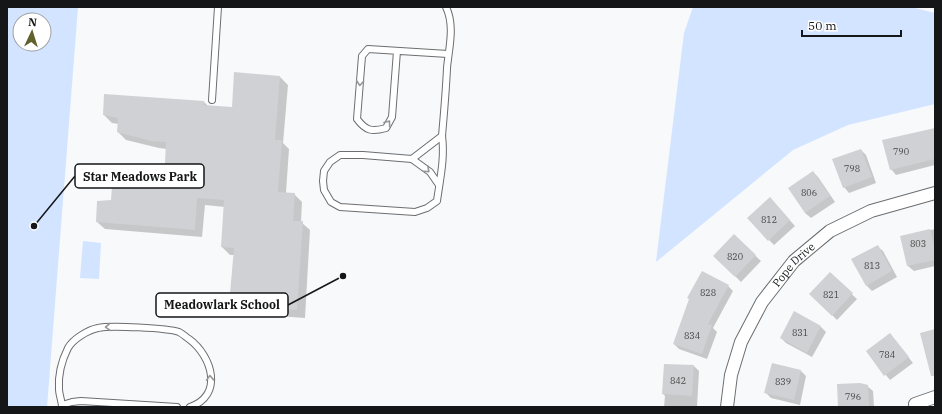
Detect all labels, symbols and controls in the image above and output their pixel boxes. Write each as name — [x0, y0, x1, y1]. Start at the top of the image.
north arrow — [12, 12, 52, 52]
scale bar — [802, 12, 901, 38]
text: N — [28, 15, 38, 29]
text: 50 m — [808, 18, 837, 33]
one-way arrow — [355, 80, 364, 86]
one-way arrow — [383, 120, 390, 127]
house number: 790 — [893, 146, 909, 157]
house number: 798 — [844, 163, 860, 174]
callout: Star Meadows Park — [75, 164, 204, 188]
one-way arrow — [422, 166, 430, 173]
text: Star Meadows Park — [83, 169, 197, 184]
house number: 806 — [801, 187, 817, 198]
house number: 812 — [761, 214, 777, 225]
house number: 803 — [910, 238, 926, 249]
street label: Pope Drive — [769, 240, 818, 290]
house number: 820 — [727, 251, 743, 262]
house number: 813 — [864, 260, 880, 271]
house number: 828 — [700, 287, 716, 298]
house number: 821 — [823, 289, 839, 300]
callout: Meadowlark School — [156, 293, 288, 317]
text: Meadowlark School — [164, 297, 280, 312]
one-way arrow — [105, 323, 111, 331]
house number: 831 — [792, 327, 808, 338]
house number: 834 — [684, 330, 700, 341]
house number: 784 — [879, 349, 895, 360]
one-way arrow — [206, 375, 215, 381]
house number: 842 — [670, 375, 686, 386]
house number: 839 — [775, 376, 791, 387]
house number: 796 — [845, 391, 861, 402]

